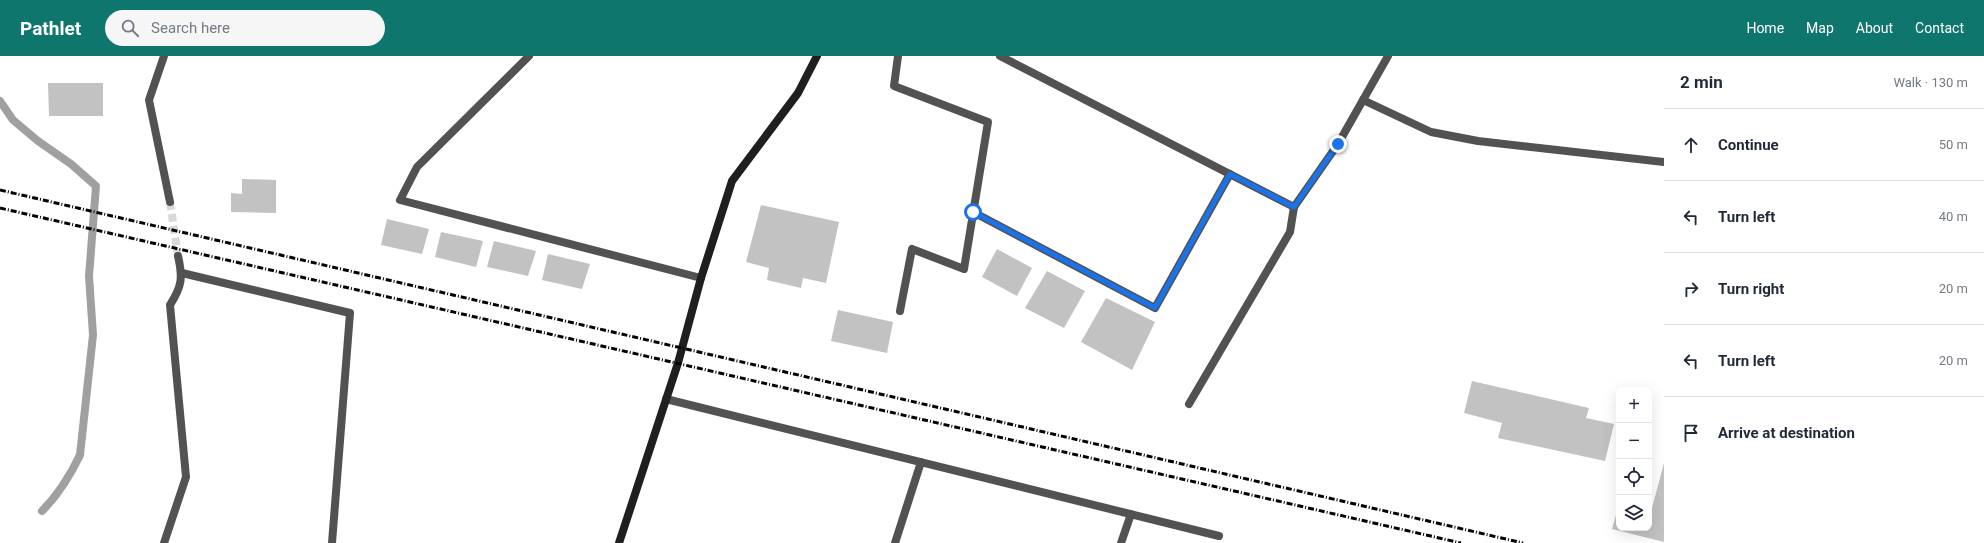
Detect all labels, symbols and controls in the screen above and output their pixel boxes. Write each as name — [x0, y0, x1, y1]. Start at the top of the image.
search box — [105, 10, 385, 46]
text: Pathlet — [20, 17, 81, 40]
icon: search — [119, 17, 141, 39]
text: Search here — [151, 19, 230, 37]
text: Home — [1746, 20, 1784, 36]
text: Map — [1806, 20, 1834, 36]
text: About — [1856, 20, 1893, 36]
text: Contact — [1915, 20, 1964, 36]
text: 2 min — [1680, 72, 1723, 92]
text: Walk · 130 m — [1893, 75, 1968, 90]
icon: ahead — [1680, 134, 1702, 156]
route end — [1329, 135, 1347, 153]
text: Continue — [1718, 136, 1779, 154]
text: 50 m — [1939, 137, 1968, 152]
route start — [964, 203, 982, 221]
icon: left — [1680, 206, 1702, 228]
text: Turn left — [1718, 208, 1775, 226]
text: 40 m — [1939, 209, 1968, 224]
icon: right — [1680, 278, 1702, 300]
text: Turn right — [1718, 280, 1784, 298]
text: 20 m — [1939, 281, 1968, 296]
icon: left — [1680, 350, 1702, 372]
text: Turn left — [1718, 352, 1775, 370]
text: 20 m — [1939, 353, 1968, 368]
map controls — [1616, 387, 1652, 531]
button: + — [1616, 387, 1652, 423]
icon: arrive — [1680, 422, 1702, 444]
button: − — [1616, 423, 1652, 459]
text: Arrive at destination — [1718, 424, 1855, 442]
button: locate — [1616, 459, 1652, 495]
button: layers — [1616, 495, 1652, 531]

